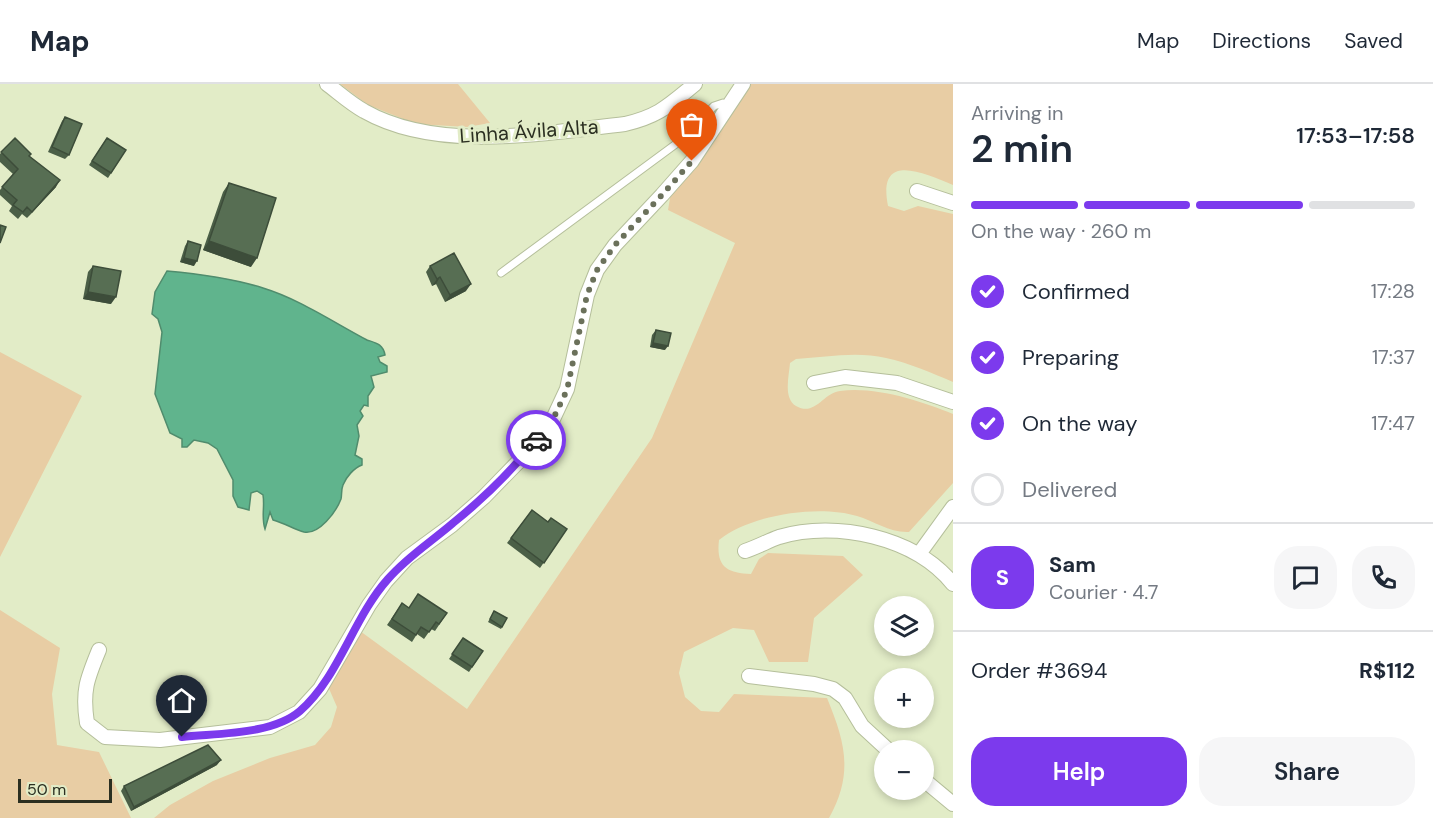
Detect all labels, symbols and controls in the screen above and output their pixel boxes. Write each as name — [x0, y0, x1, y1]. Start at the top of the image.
text: Map — [30, 23, 90, 60]
text: Map — [1137, 27, 1179, 55]
text: Directions — [1212, 27, 1311, 55]
text: Saved — [1344, 27, 1403, 55]
pin — [666, 99, 717, 161]
text: Arriving in — [971, 100, 1063, 126]
icon: bag — [675, 108, 708, 141]
street label: Linha Ávila Alta — [459, 113, 599, 149]
text: 17:53–17:58 — [1296, 121, 1415, 150]
text: 2 min — [971, 123, 1073, 174]
text: On the way · 260 m — [971, 218, 1151, 244]
icon: check — [971, 275, 1004, 308]
text: Confirmed — [1022, 277, 1130, 306]
text: 17:28 — [1371, 278, 1415, 304]
icon: check — [971, 341, 1004, 374]
text: Preparing — [1022, 343, 1119, 372]
text: 17:37 — [1372, 344, 1415, 370]
icon: check — [971, 407, 1004, 440]
text: On the way — [1022, 409, 1137, 438]
courier — [506, 410, 566, 470]
text: 17:47 — [1371, 410, 1415, 436]
icon: car — [520, 424, 553, 457]
text: Delivered — [1022, 475, 1117, 504]
button: chat — [1274, 546, 1337, 609]
button: phone — [1352, 546, 1415, 609]
text: Sam — [1049, 550, 1096, 579]
text: S — [996, 563, 1009, 592]
text: Courier · 4.7 — [1049, 579, 1158, 605]
map controls — [874, 596, 934, 800]
button: layers — [874, 596, 934, 656]
text: Order #3694 — [971, 656, 1107, 685]
text: R$112 — [1359, 656, 1415, 685]
button: + — [874, 668, 934, 728]
pin — [156, 675, 207, 737]
icon: home — [165, 684, 198, 717]
button: Help — [971, 737, 1187, 806]
button: Share — [1199, 737, 1415, 806]
button: − — [874, 740, 934, 800]
scale bar — [18, 776, 112, 804]
text: 50 m — [27, 779, 66, 800]

